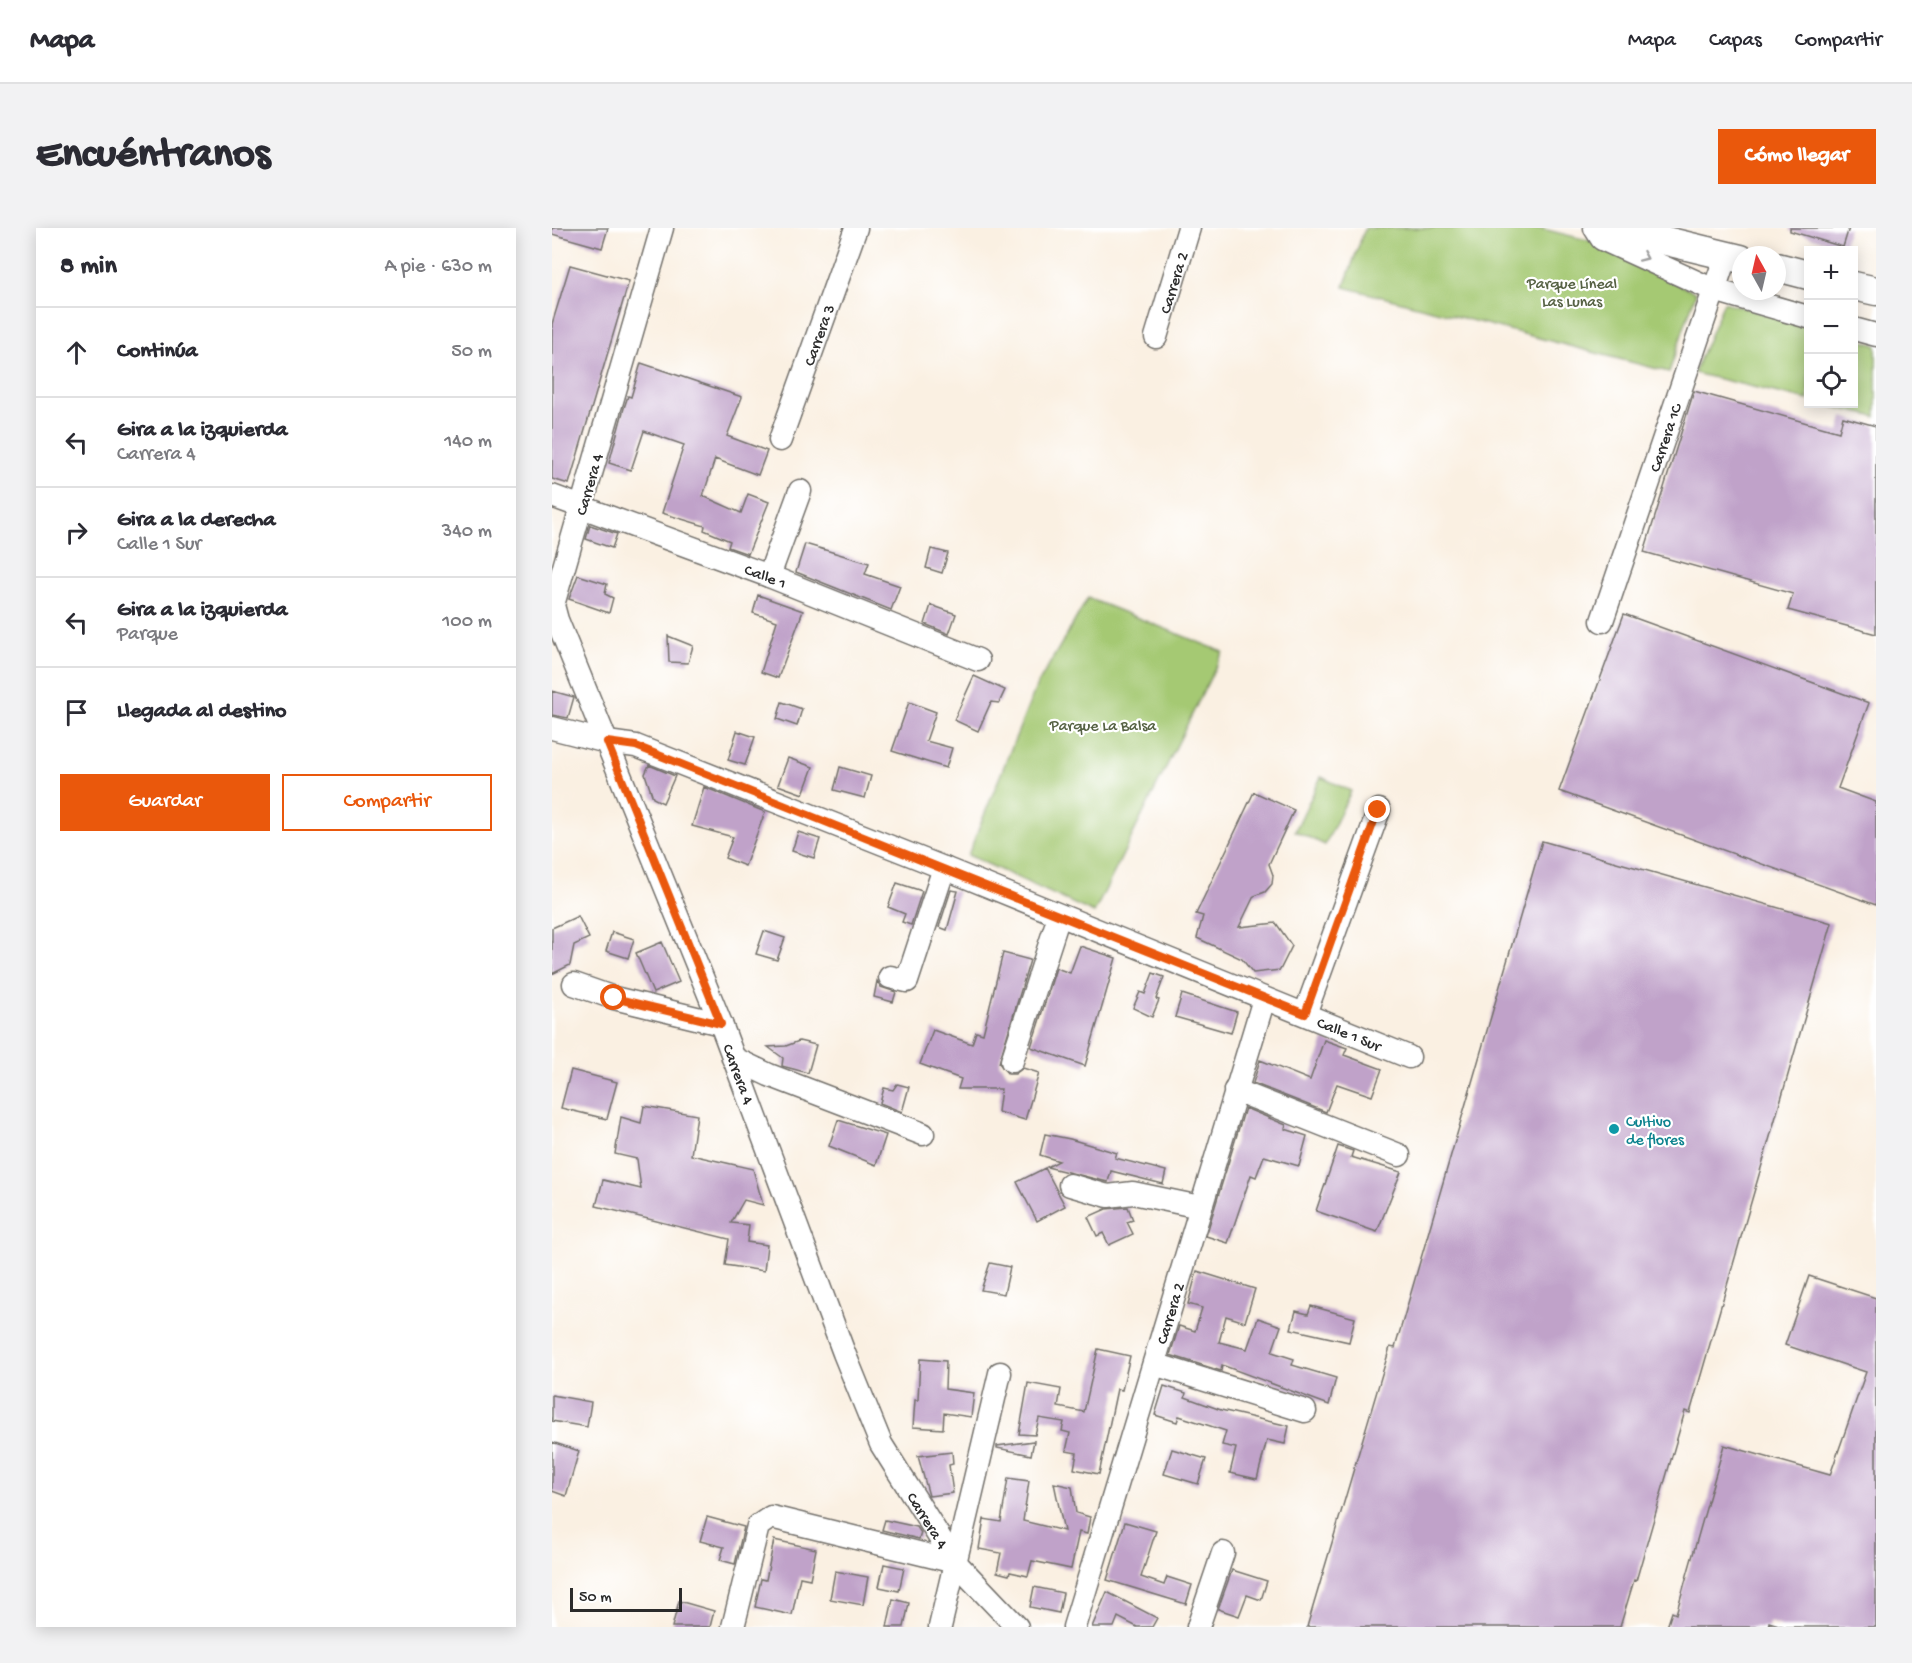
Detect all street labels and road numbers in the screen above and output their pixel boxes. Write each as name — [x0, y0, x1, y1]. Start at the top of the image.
street label: Carrera 2 — [1158, 250, 1194, 317]
street label: Carrera 3 — [801, 302, 841, 369]
street label: Carrera 1C — [1647, 401, 1688, 475]
street label: Carrera 4 — [574, 452, 609, 518]
street label: Calle 1 — [741, 562, 788, 595]
street label: Calle 1 Sur — [1313, 1015, 1384, 1058]
street label: Carrera 4 — [716, 1042, 756, 1108]
street label: Carrera 2 — [1154, 1281, 1191, 1347]
street label: Carrera 4 — [901, 1490, 951, 1554]

